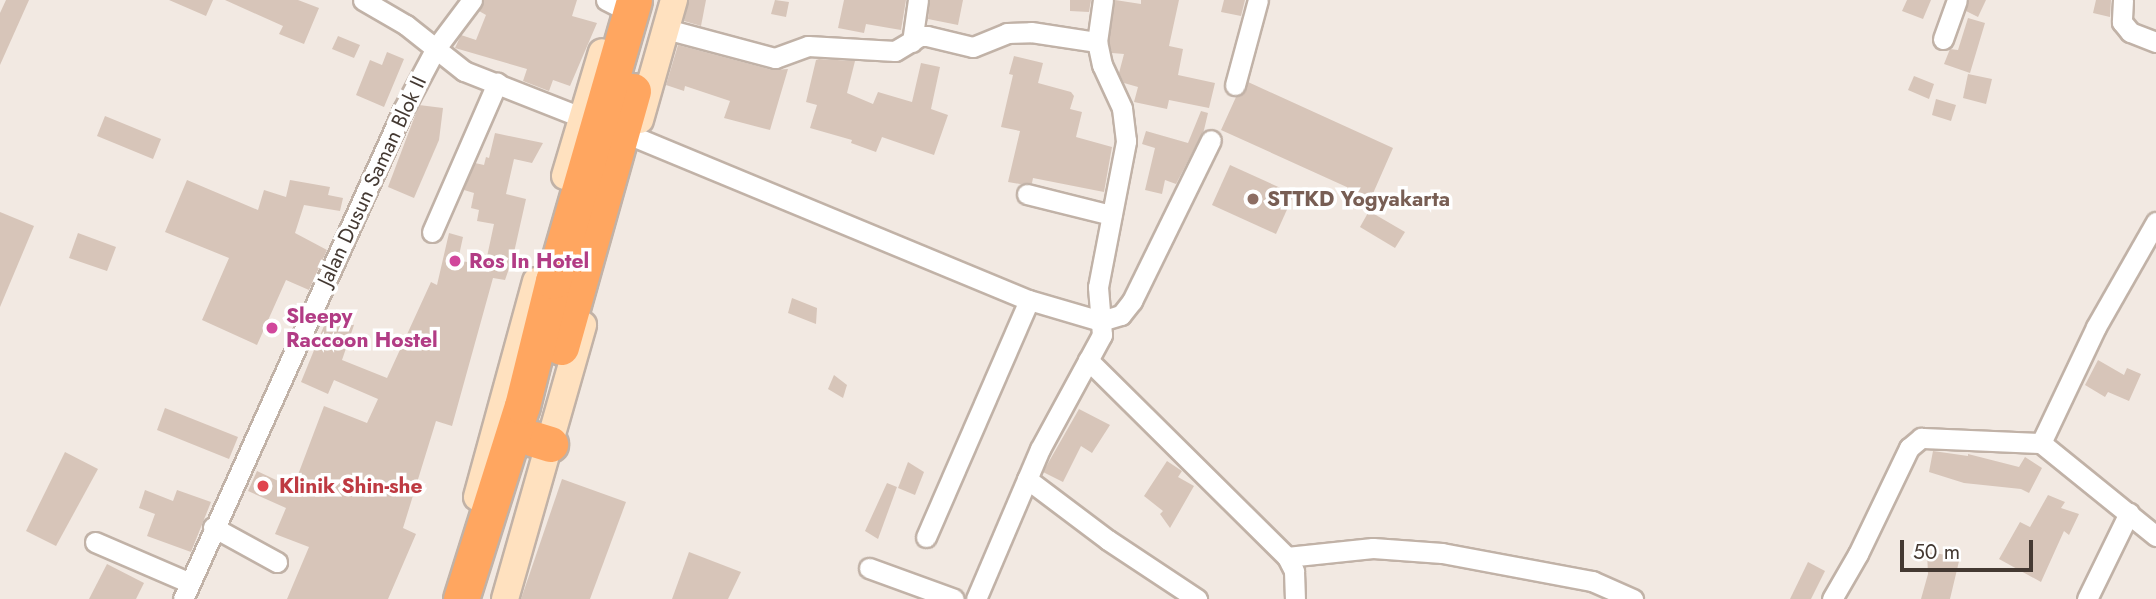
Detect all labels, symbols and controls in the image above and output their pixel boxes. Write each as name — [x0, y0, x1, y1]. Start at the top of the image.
street label: Jalan Dusun Saman Blok II — [312, 72, 432, 290]
place label: STTKD Yogyakarta — [1267, 186, 1450, 212]
marker: STTKD Yogyakarta — [1245, 191, 1261, 207]
place label: Ros In Hotel — [469, 248, 589, 274]
marker: Ros In Hotel — [447, 253, 463, 269]
place label: Sleepy Raccoon Hostel — [286, 303, 438, 353]
marker: Sleepy Raccoon Hostel — [264, 320, 280, 336]
place label: Klinik Shin-she — [279, 473, 423, 499]
marker: Klinik Shin-she — [253, 476, 273, 496]
scale bar — [1904, 526, 2037, 570]
text: 50 m — [1913, 537, 1960, 567]

